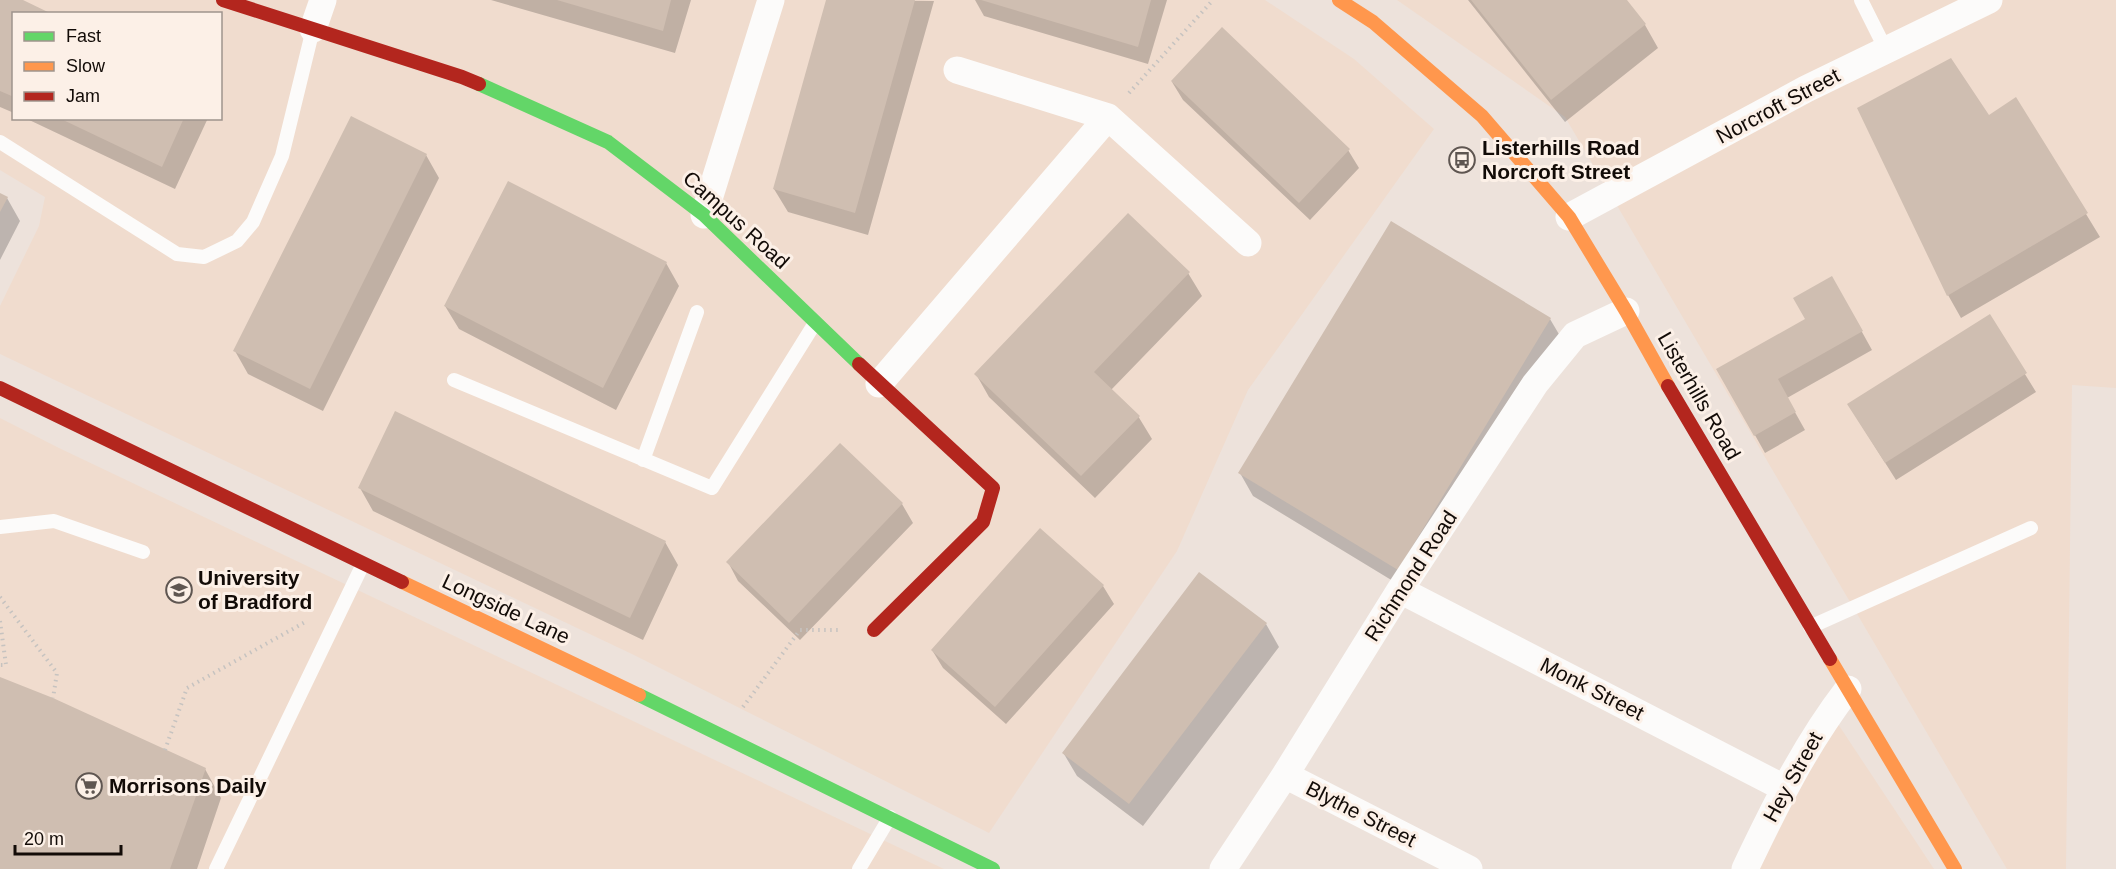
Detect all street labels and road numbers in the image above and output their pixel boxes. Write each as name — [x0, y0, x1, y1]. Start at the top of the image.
street label: Norcroft Street — [1712, 63, 1844, 148]
street label: Campus Road — [679, 166, 794, 273]
street label: Listerhills Road — [1654, 328, 1745, 464]
street label: Richmond Road — [1360, 506, 1461, 645]
street label: Longside Lane — [439, 569, 574, 648]
street label: Monk Street — [1537, 653, 1648, 725]
street label: Hey Street — [1758, 728, 1827, 826]
street label: Blythe Street — [1302, 776, 1420, 851]

